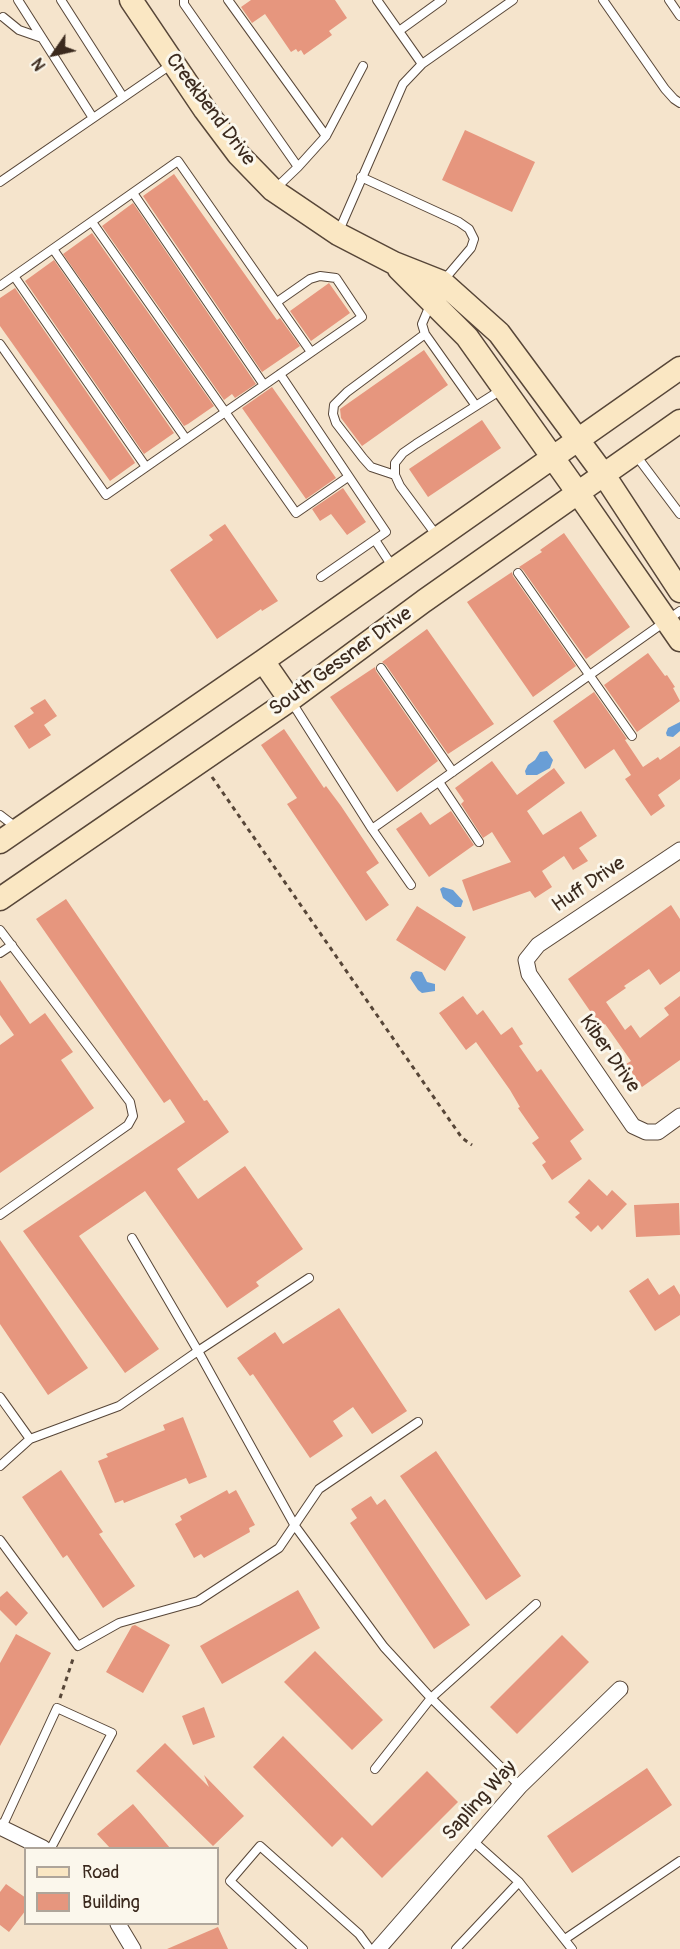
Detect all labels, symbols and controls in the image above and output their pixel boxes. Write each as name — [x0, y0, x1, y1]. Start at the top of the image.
north arrow — [24, 24, 84, 84]
street label: Creekbend Drive — [160, 49, 260, 171]
text: N — [28, 54, 50, 74]
street label: South Gessner Drive — [265, 602, 417, 722]
street label: Huff Drive — [548, 852, 630, 918]
street label: Kiber Drive — [574, 1010, 644, 1098]
street label: Sapling Way — [438, 1756, 522, 1846]
legend — [24, 1847, 219, 1925]
text: Road — [82, 1861, 119, 1884]
text: Building — [82, 1891, 140, 1914]

